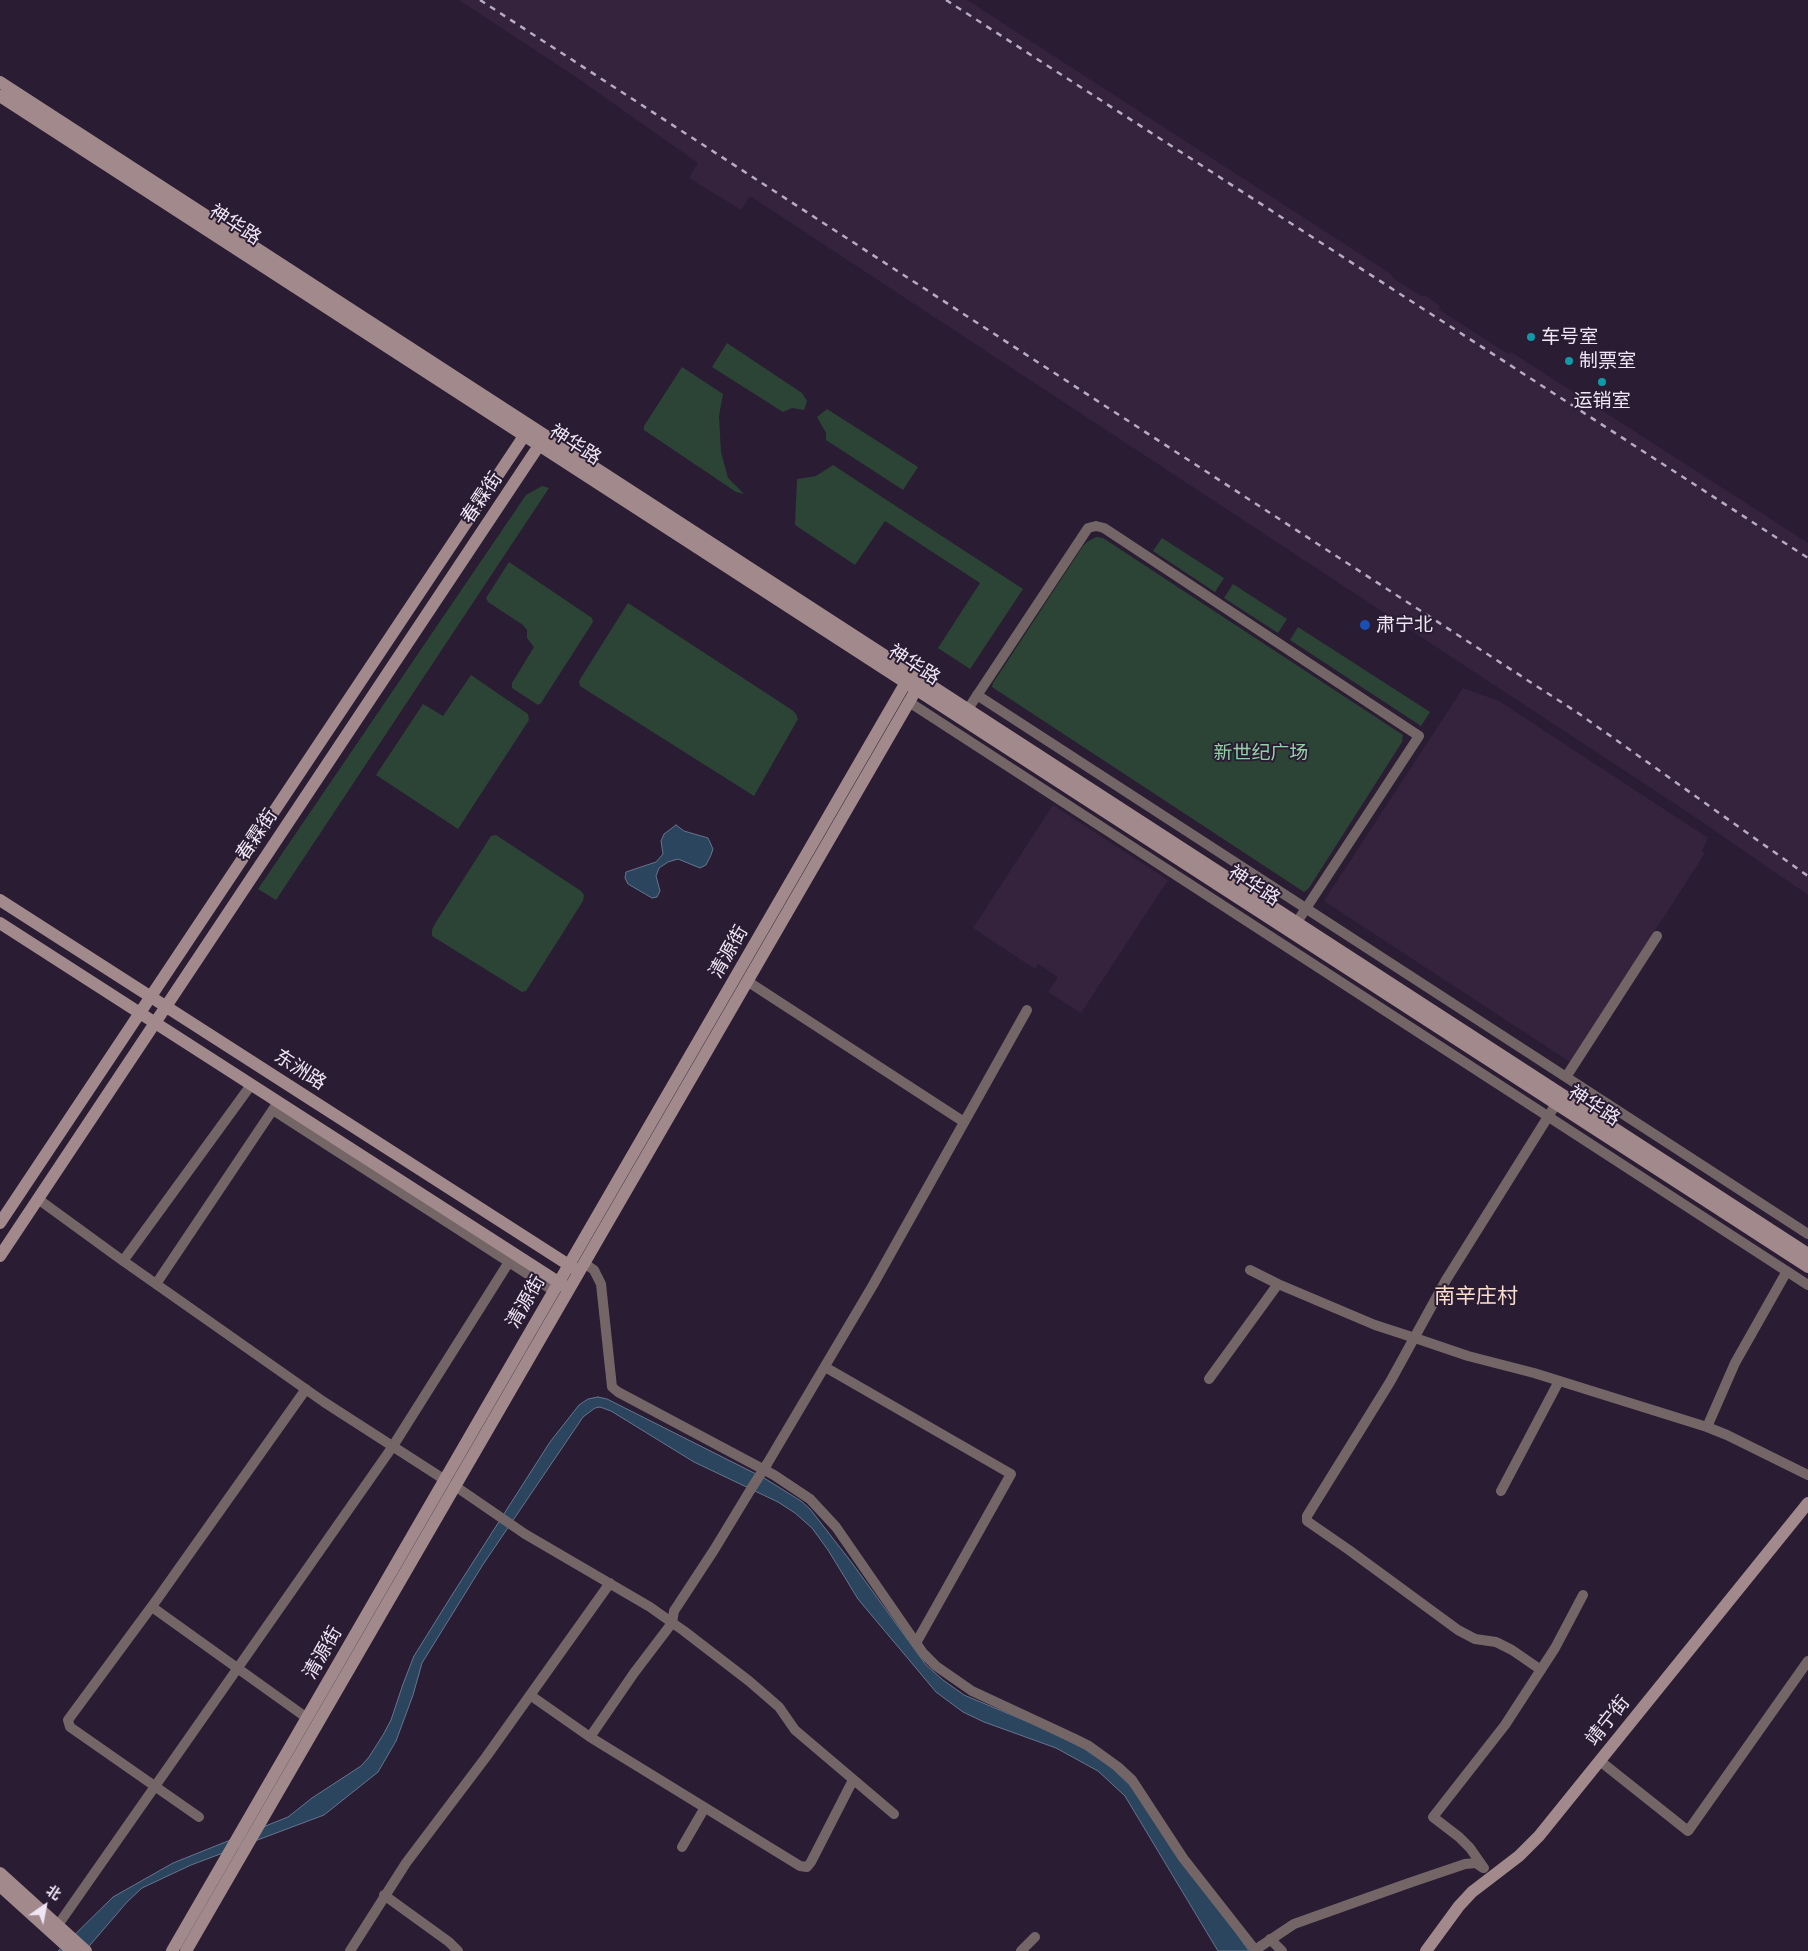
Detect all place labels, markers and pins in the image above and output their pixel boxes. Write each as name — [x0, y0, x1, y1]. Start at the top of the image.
place label: 车号室 — [1541, 326, 1598, 348]
marker: 车号室 — [1525, 331, 1537, 343]
place label: 制票室 — [1579, 350, 1636, 372]
marker: 制票室 — [1563, 355, 1575, 367]
marker: 运销室 — [1596, 376, 1608, 388]
place label: 运销室 — [1574, 390, 1630, 412]
place label: 肃宁北 — [1376, 614, 1433, 636]
marker: 肃宁北 — [1358, 618, 1372, 632]

